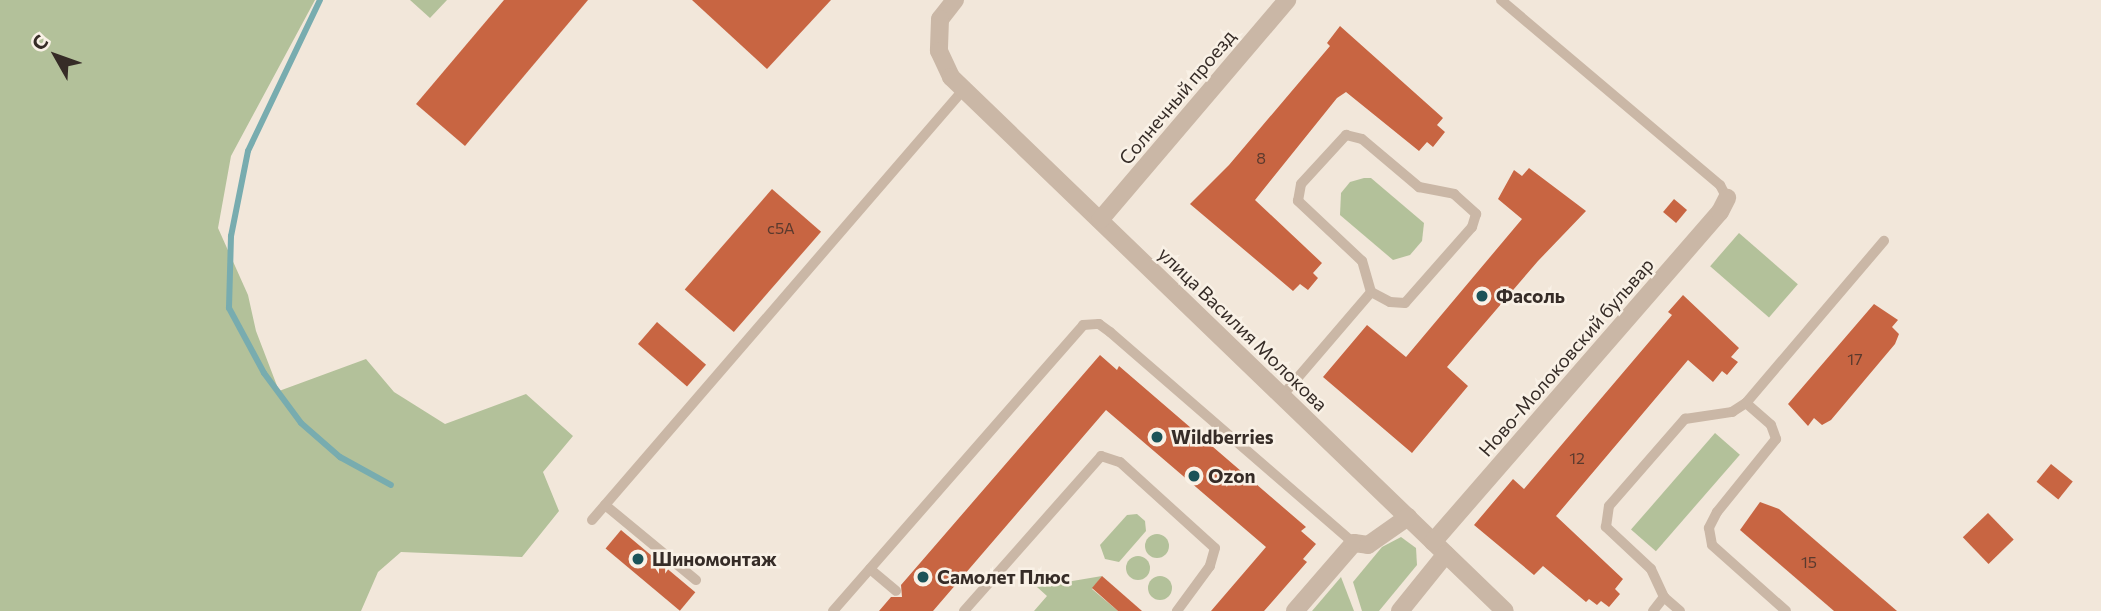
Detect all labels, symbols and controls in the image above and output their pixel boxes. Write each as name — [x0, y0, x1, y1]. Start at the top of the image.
north arrow — [21, 21, 91, 91]
street label: Солнечный проезд — [1114, 25, 1240, 169]
text: С — [27, 30, 53, 55]
house number: 8 — [1256, 148, 1266, 168]
house number: с5А — [767, 218, 795, 238]
street label: улица Василия Молокова — [1154, 242, 1332, 416]
street label: Ново-Молоковский бульвар — [1474, 253, 1658, 461]
place label: Фасоль — [1496, 285, 1565, 307]
marker: Фасоль — [1474, 288, 1490, 304]
house number: 17 — [1847, 349, 1863, 369]
place label: Wildberries — [1171, 426, 1274, 448]
marker: Wildberries — [1149, 429, 1165, 445]
house number: 12 — [1569, 448, 1585, 468]
place label: Ozon — [1208, 465, 1256, 487]
marker: Ozon — [1186, 468, 1202, 484]
place label: Шиномонтаж — [652, 548, 777, 570]
marker: Шиномонтаж — [630, 551, 646, 567]
house number: 15 — [1801, 552, 1817, 572]
place label: Самолет Плюс — [937, 566, 1070, 588]
marker: Самолет Плюс — [915, 569, 931, 585]

